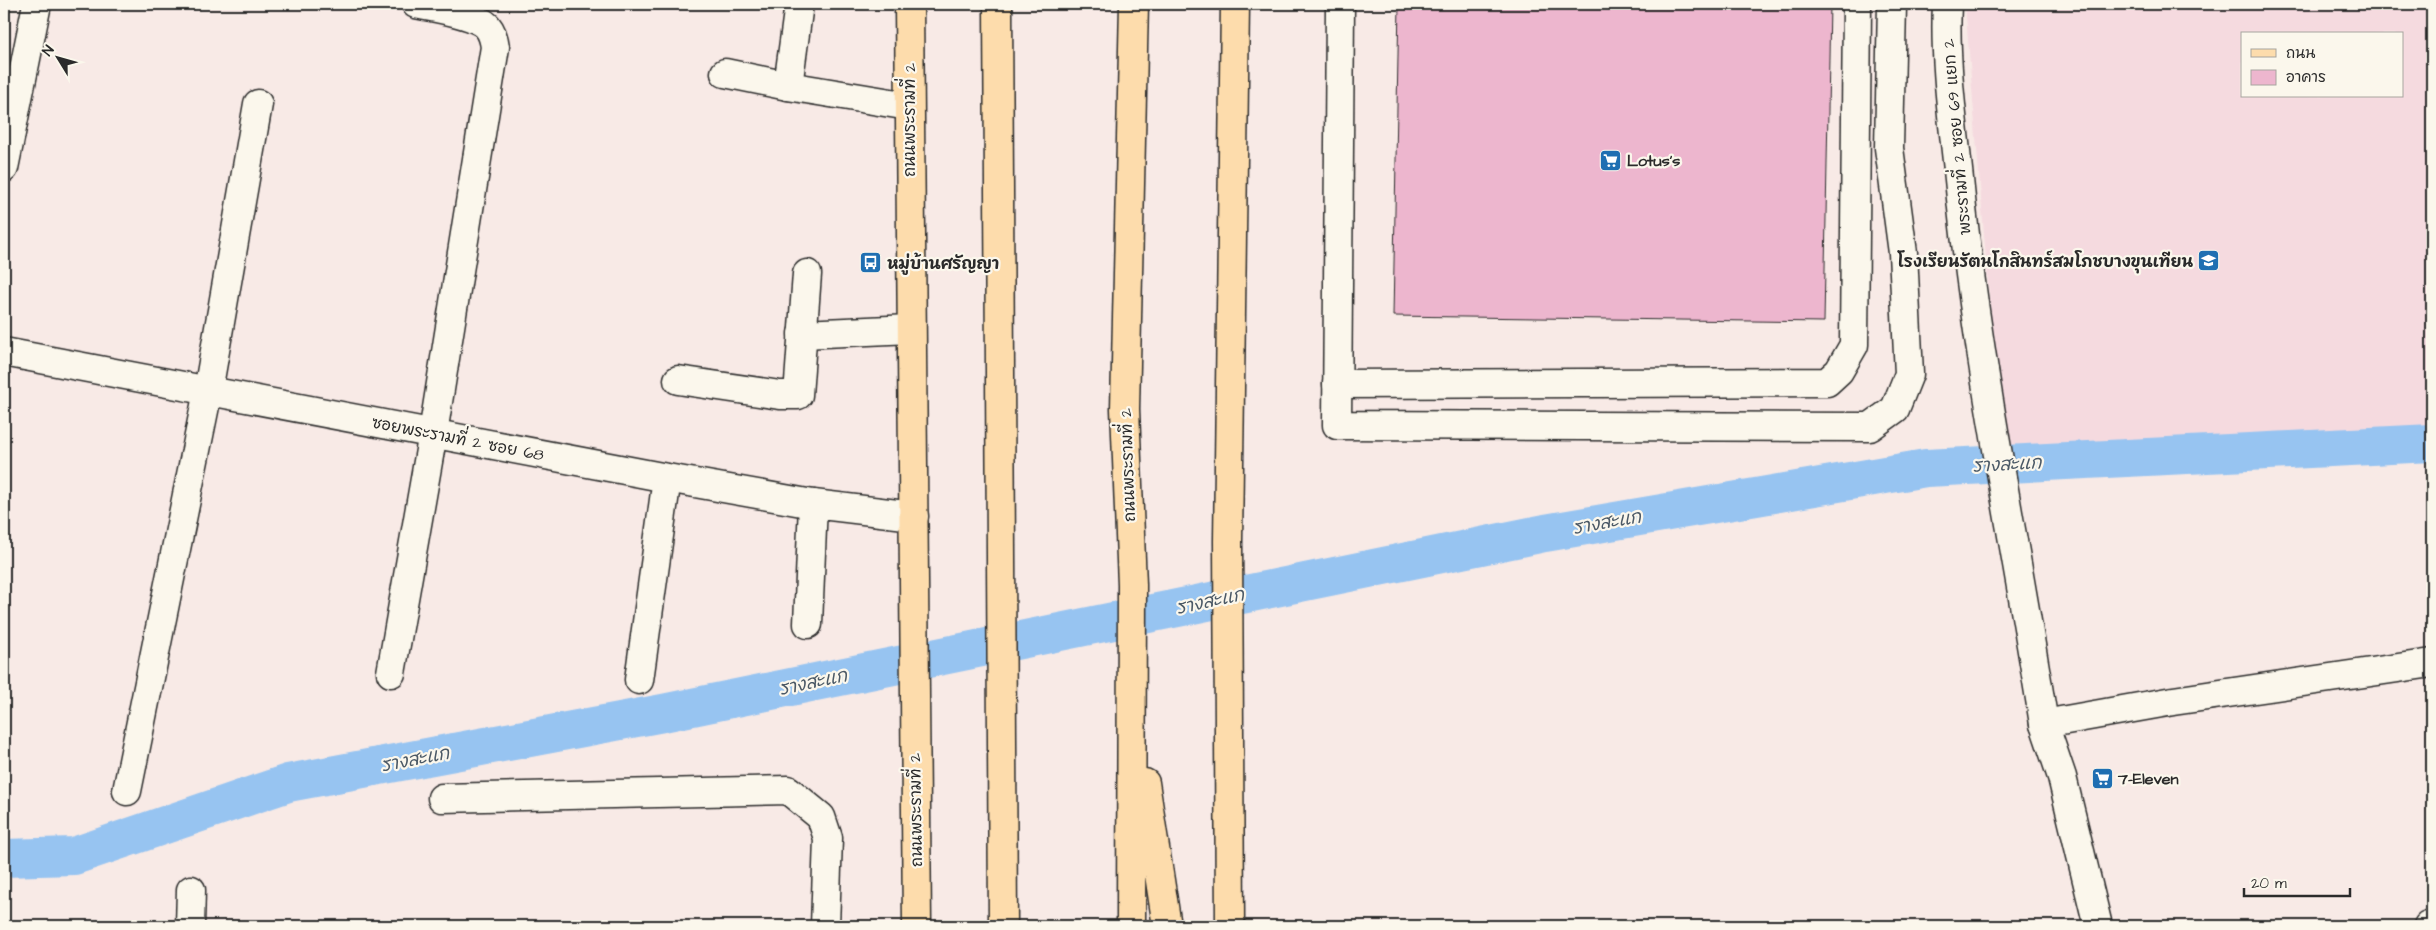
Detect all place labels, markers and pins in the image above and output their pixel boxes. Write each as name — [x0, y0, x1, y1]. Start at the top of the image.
supermarket icon: Lotus's — [1599, 148, 1623, 172]
place label: Lotus's — [1627, 150, 1680, 172]
school or university icon: โรงเรียนรัตนโกสินทร์สมโภชบางขุนเทียน — [2197, 249, 2221, 273]
place label: โรงเรียนรัตนโกสินทร์สมโภชบางขุนเทียน — [1896, 250, 2193, 274]
bus stop icon: หมู่บ้านศรัญญา — [859, 251, 883, 275]
place label: หมู่บ้านศรัญญา — [887, 252, 999, 275]
supermarket icon: 7-Eleven — [2090, 766, 2114, 790]
place label: 7-Eleven — [2117, 768, 2178, 790]

